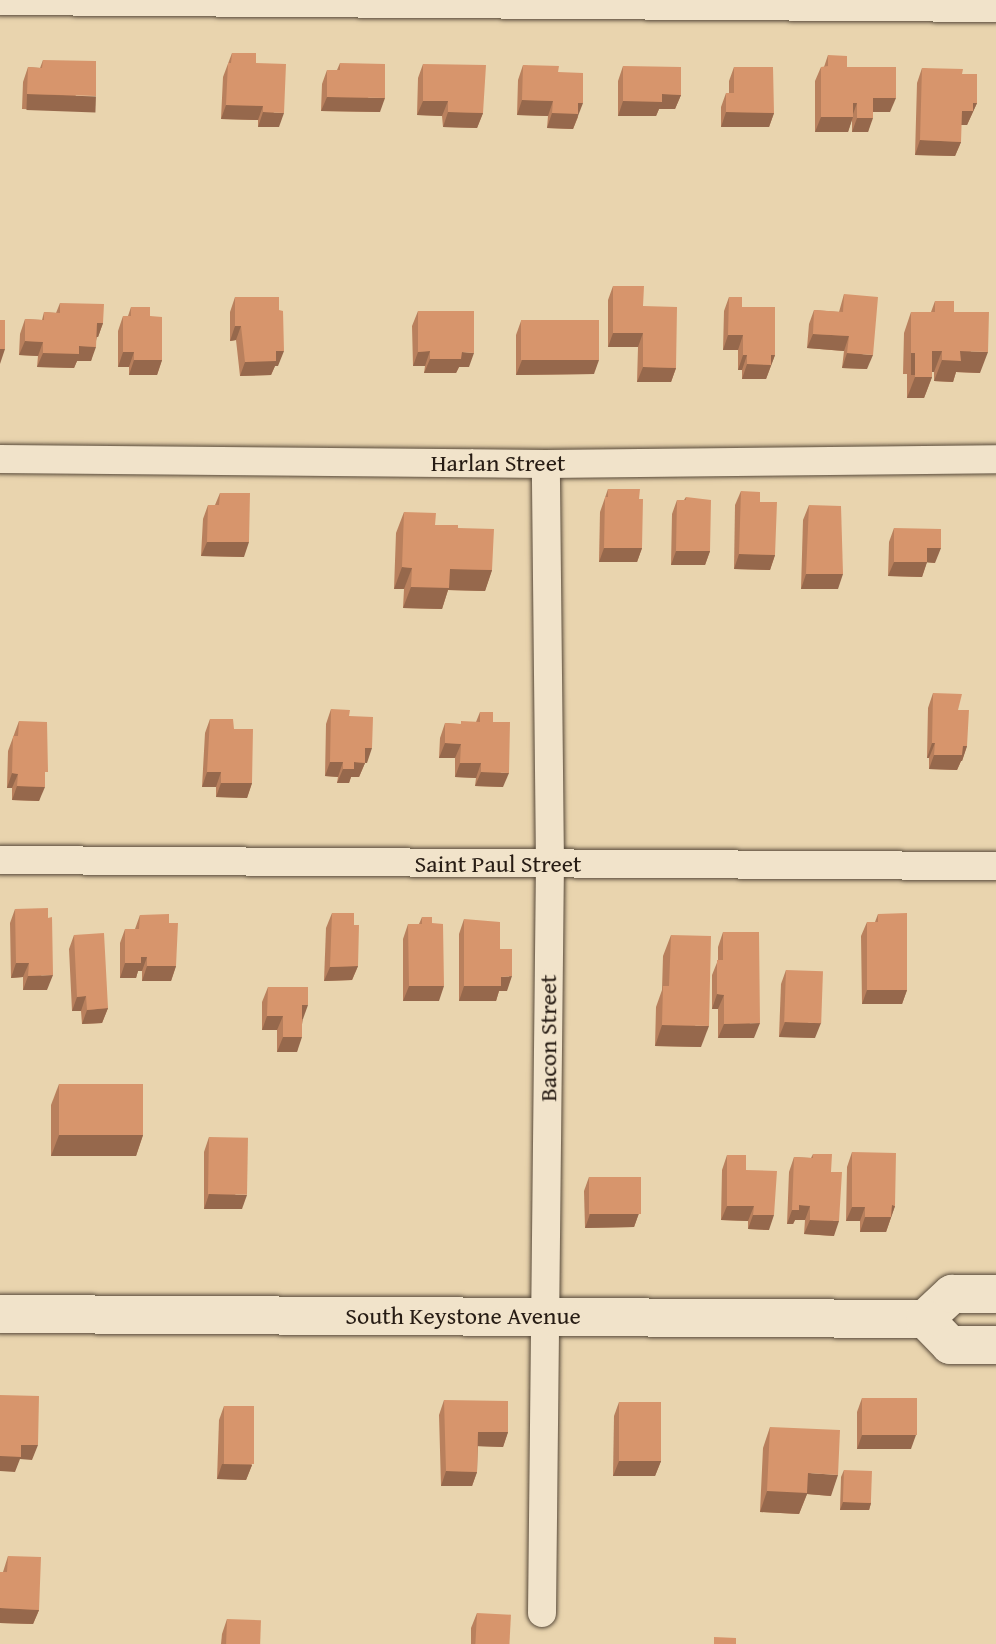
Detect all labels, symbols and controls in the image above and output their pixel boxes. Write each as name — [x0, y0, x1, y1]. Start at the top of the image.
street label: Harlan Street — [431, 449, 565, 477]
street label: Saint Paul Street — [414, 850, 582, 878]
street label: Bacon Street — [534, 974, 562, 1102]
street label: South Keystone Avenue — [345, 1302, 581, 1330]

